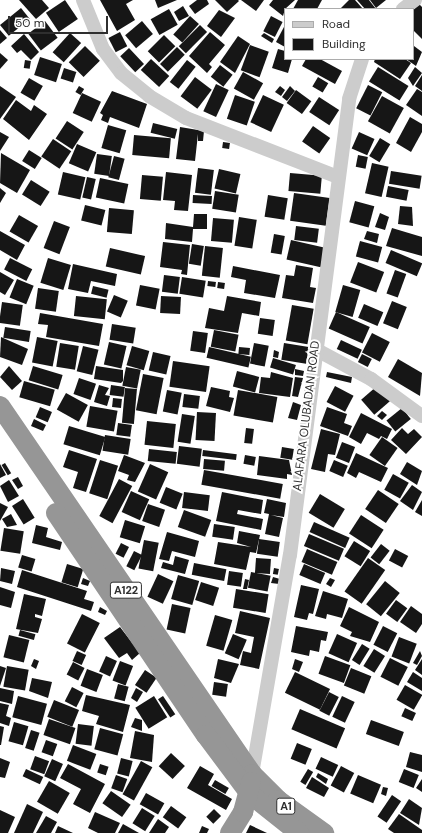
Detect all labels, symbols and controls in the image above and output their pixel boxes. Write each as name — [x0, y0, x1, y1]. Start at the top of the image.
scale bar — [10, 8, 110, 34]
legend — [284, 8, 414, 60]
text: 50 m — [15, 15, 44, 31]
text: Road — [322, 16, 350, 32]
text: Building — [322, 36, 366, 52]
street label: ALAFARA OLUBADAN ROAD — [291, 340, 323, 492]
road number: A122 — [109, 581, 143, 599]
road number: A1 — [276, 797, 296, 815]

